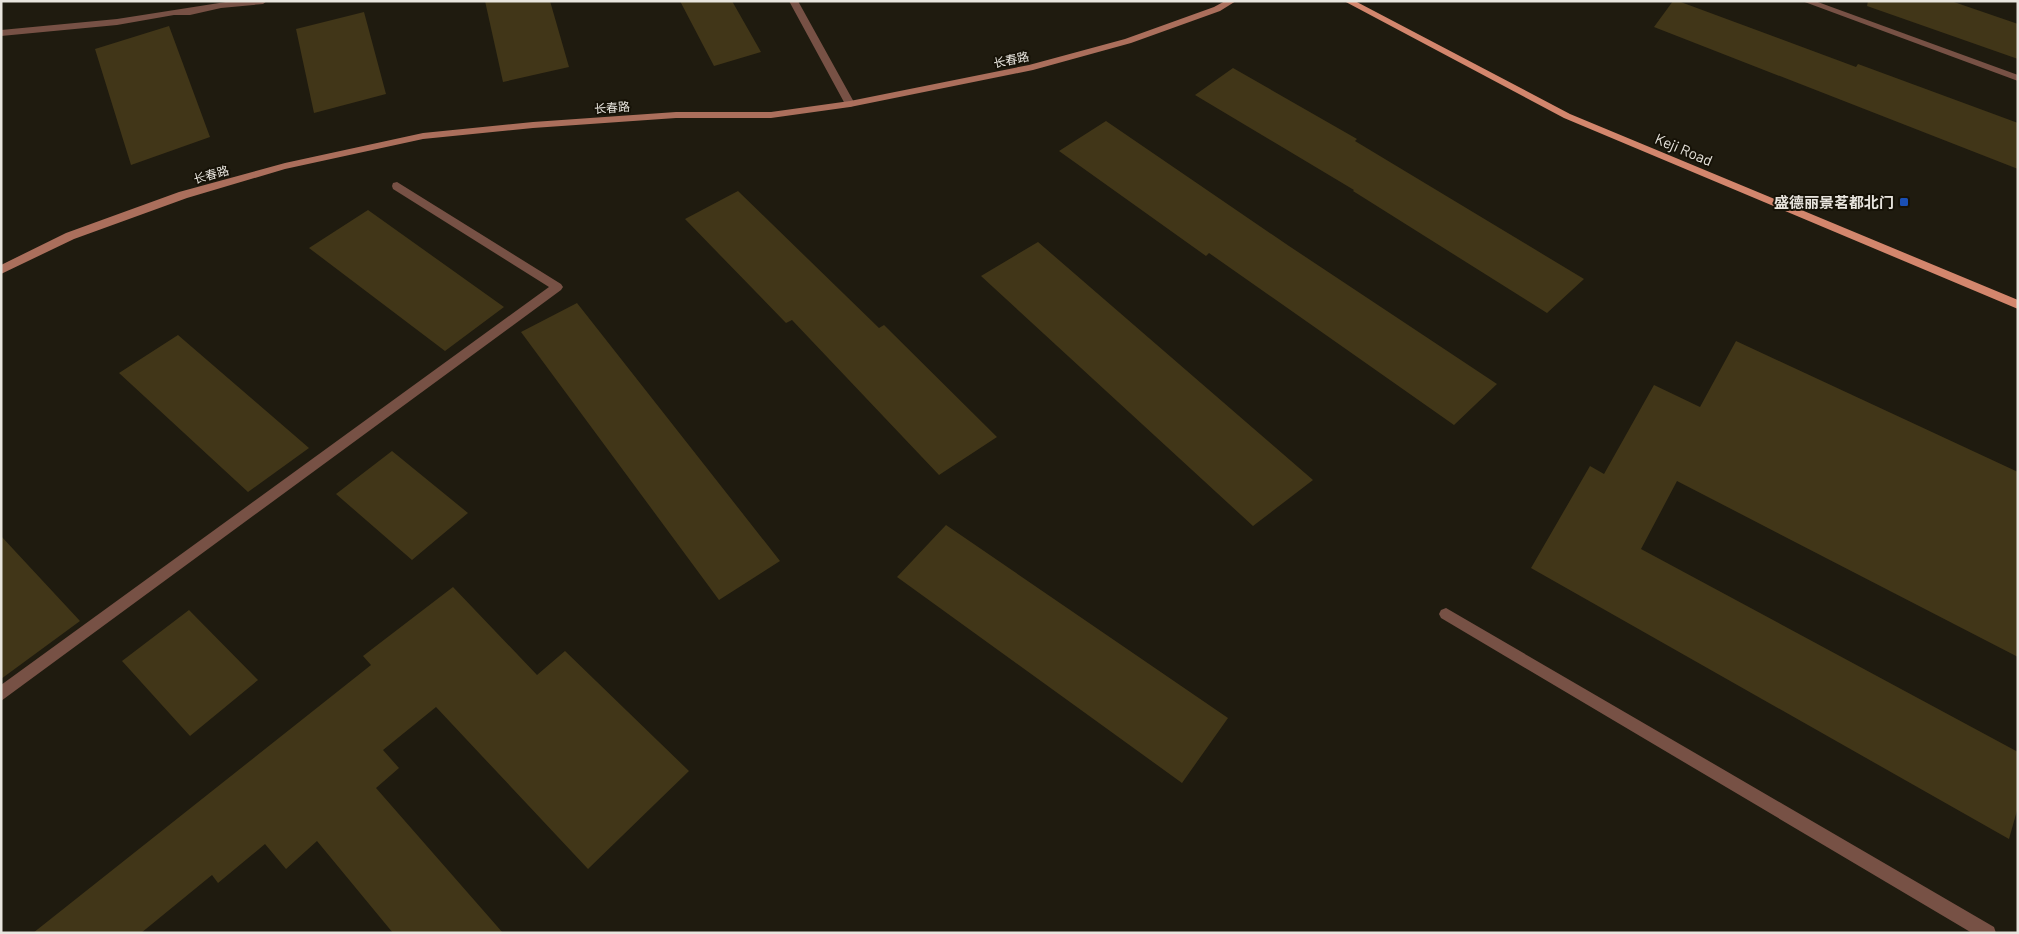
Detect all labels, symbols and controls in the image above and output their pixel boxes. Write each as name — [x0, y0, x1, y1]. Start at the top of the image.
street label: 长春路 — [992, 48, 1030, 70]
street label: 长春路 — [594, 99, 630, 115]
street label: Keji Road — [1653, 129, 1715, 169]
street label: 长春路 — [192, 162, 230, 186]
place label: 盛德丽景茗都北门 — [1774, 193, 1894, 211]
marker: 盛德丽景茗都北门 — [1898, 196, 1910, 208]

